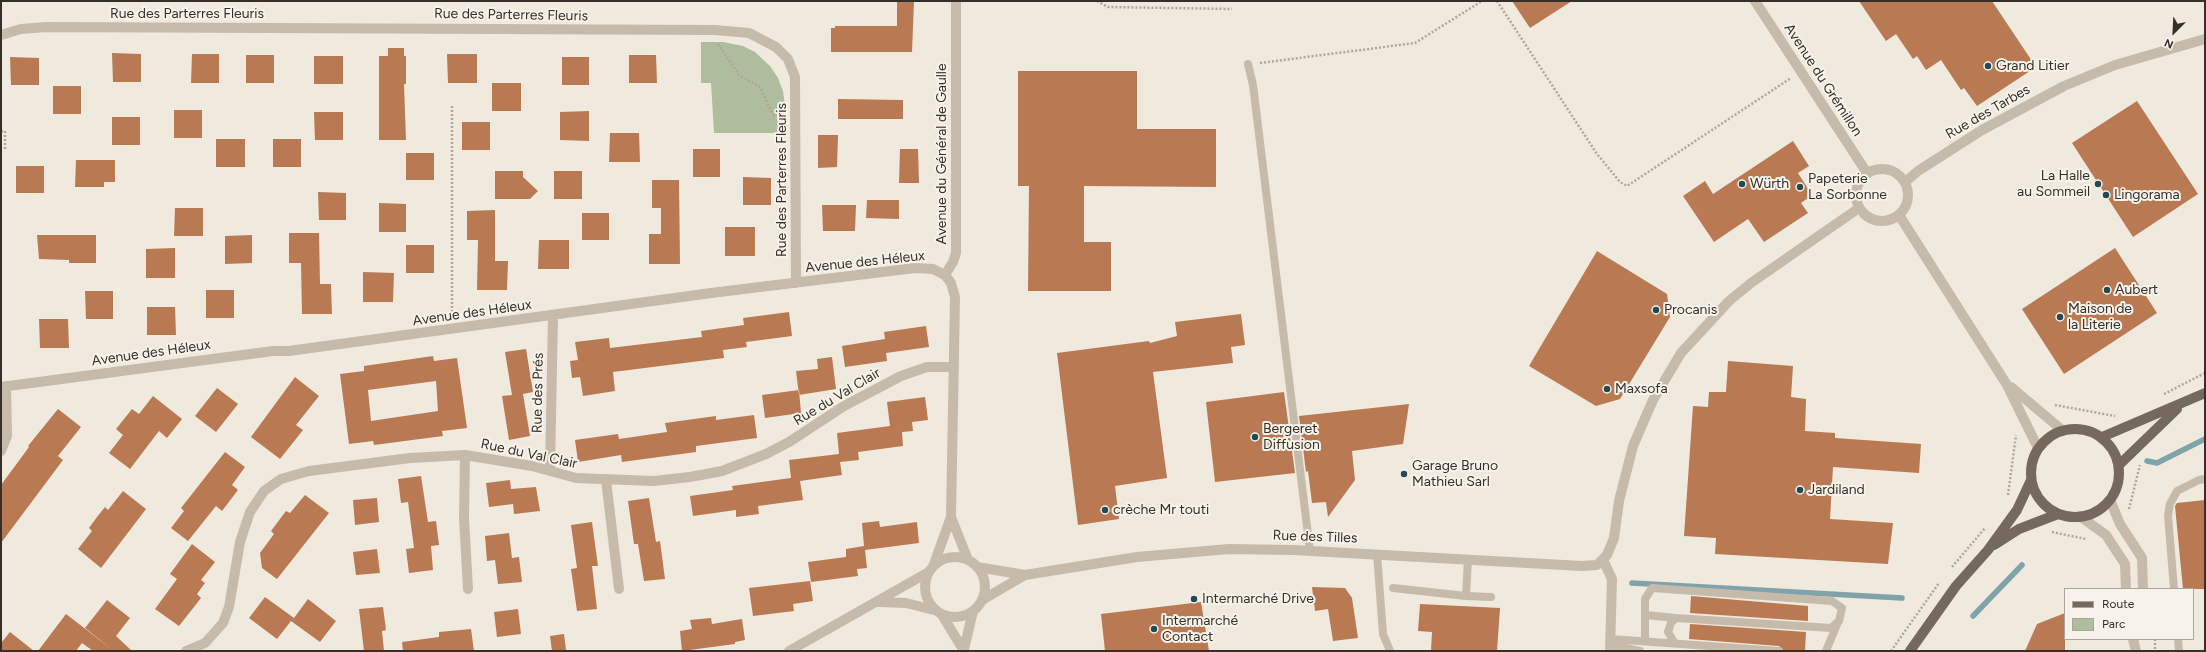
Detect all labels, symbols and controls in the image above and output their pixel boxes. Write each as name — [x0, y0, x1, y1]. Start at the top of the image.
street label: Rue des Parterres Fleuris — [434, 5, 588, 25]
street label: Rue des Parterres Fleuris — [110, 6, 264, 22]
north arrow — [2154, 12, 2194, 52]
street label: Avenue du Grémillon — [1780, 21, 1866, 139]
text: N — [2162, 36, 2175, 51]
place label: Grand Litier — [1996, 58, 2069, 74]
marker: Grand Litier — [1983, 61, 1993, 71]
street label: Avenue du Général de Gaulle — [934, 63, 950, 245]
street label: Rue des Tarbes — [1943, 81, 2033, 143]
street label: Rue des Parterres Fleuris — [774, 103, 790, 257]
place label: La Halle au Sommeil — [2017, 168, 2090, 200]
place label: Papeterie La Sorbonne — [1808, 171, 1887, 204]
place label: Würth — [1750, 176, 1789, 192]
marker: Würth — [1737, 179, 1747, 189]
marker: La Halle au Sommeil — [2093, 179, 2103, 189]
marker: Papeterie La Sorbonne — [1795, 182, 1805, 192]
place label: Lingorama — [2114, 187, 2180, 203]
marker: Lingorama — [2101, 190, 2111, 200]
street label: Avenue des Héleux — [804, 247, 926, 277]
place label: Aubert — [2115, 282, 2158, 298]
marker: Aubert — [2102, 285, 2112, 295]
street label: Avenue des Héleux — [411, 296, 533, 330]
place label: Maison de la Literie — [2068, 301, 2132, 334]
place label: Procanis — [1664, 302, 1717, 318]
marker: Procanis — [1651, 305, 1661, 315]
marker: Maison de la Literie — [2055, 312, 2065, 322]
street label: Avenue des Héleux — [90, 336, 212, 370]
street label: Rue des Prés — [529, 353, 547, 433]
street label: Rue du Val Clair — [791, 364, 883, 430]
place label: Maxsofa — [1615, 381, 1668, 397]
marker: Maxsofa — [1602, 384, 1612, 394]
place label: Bergeret Diffusion — [1263, 421, 1320, 454]
marker: Bergeret Diffusion — [1250, 432, 1260, 442]
street label: Rue du Val Clair — [479, 436, 579, 472]
place label: Garage Bruno Mathieu Sarl — [1412, 458, 1498, 490]
marker: Garage Bruno Mathieu Sarl — [1399, 469, 1409, 479]
place label: Jardiland — [1808, 482, 1865, 498]
marker: Jardiland — [1795, 485, 1805, 495]
place label: crèche Mr touti — [1113, 502, 1209, 518]
marker: crèche Mr touti — [1100, 505, 1110, 515]
street label: Rue des Tilles — [1272, 527, 1358, 547]
legend — [2064, 588, 2194, 640]
place label: Intermarché Drive — [1202, 591, 1314, 607]
marker: Intermarché Drive — [1189, 594, 1199, 604]
text: Route — [2102, 597, 2134, 611]
place label: Intermarché Contact — [1162, 613, 1238, 646]
text: Parc — [2102, 617, 2126, 631]
marker: Intermarché Contact — [1149, 624, 1159, 634]

